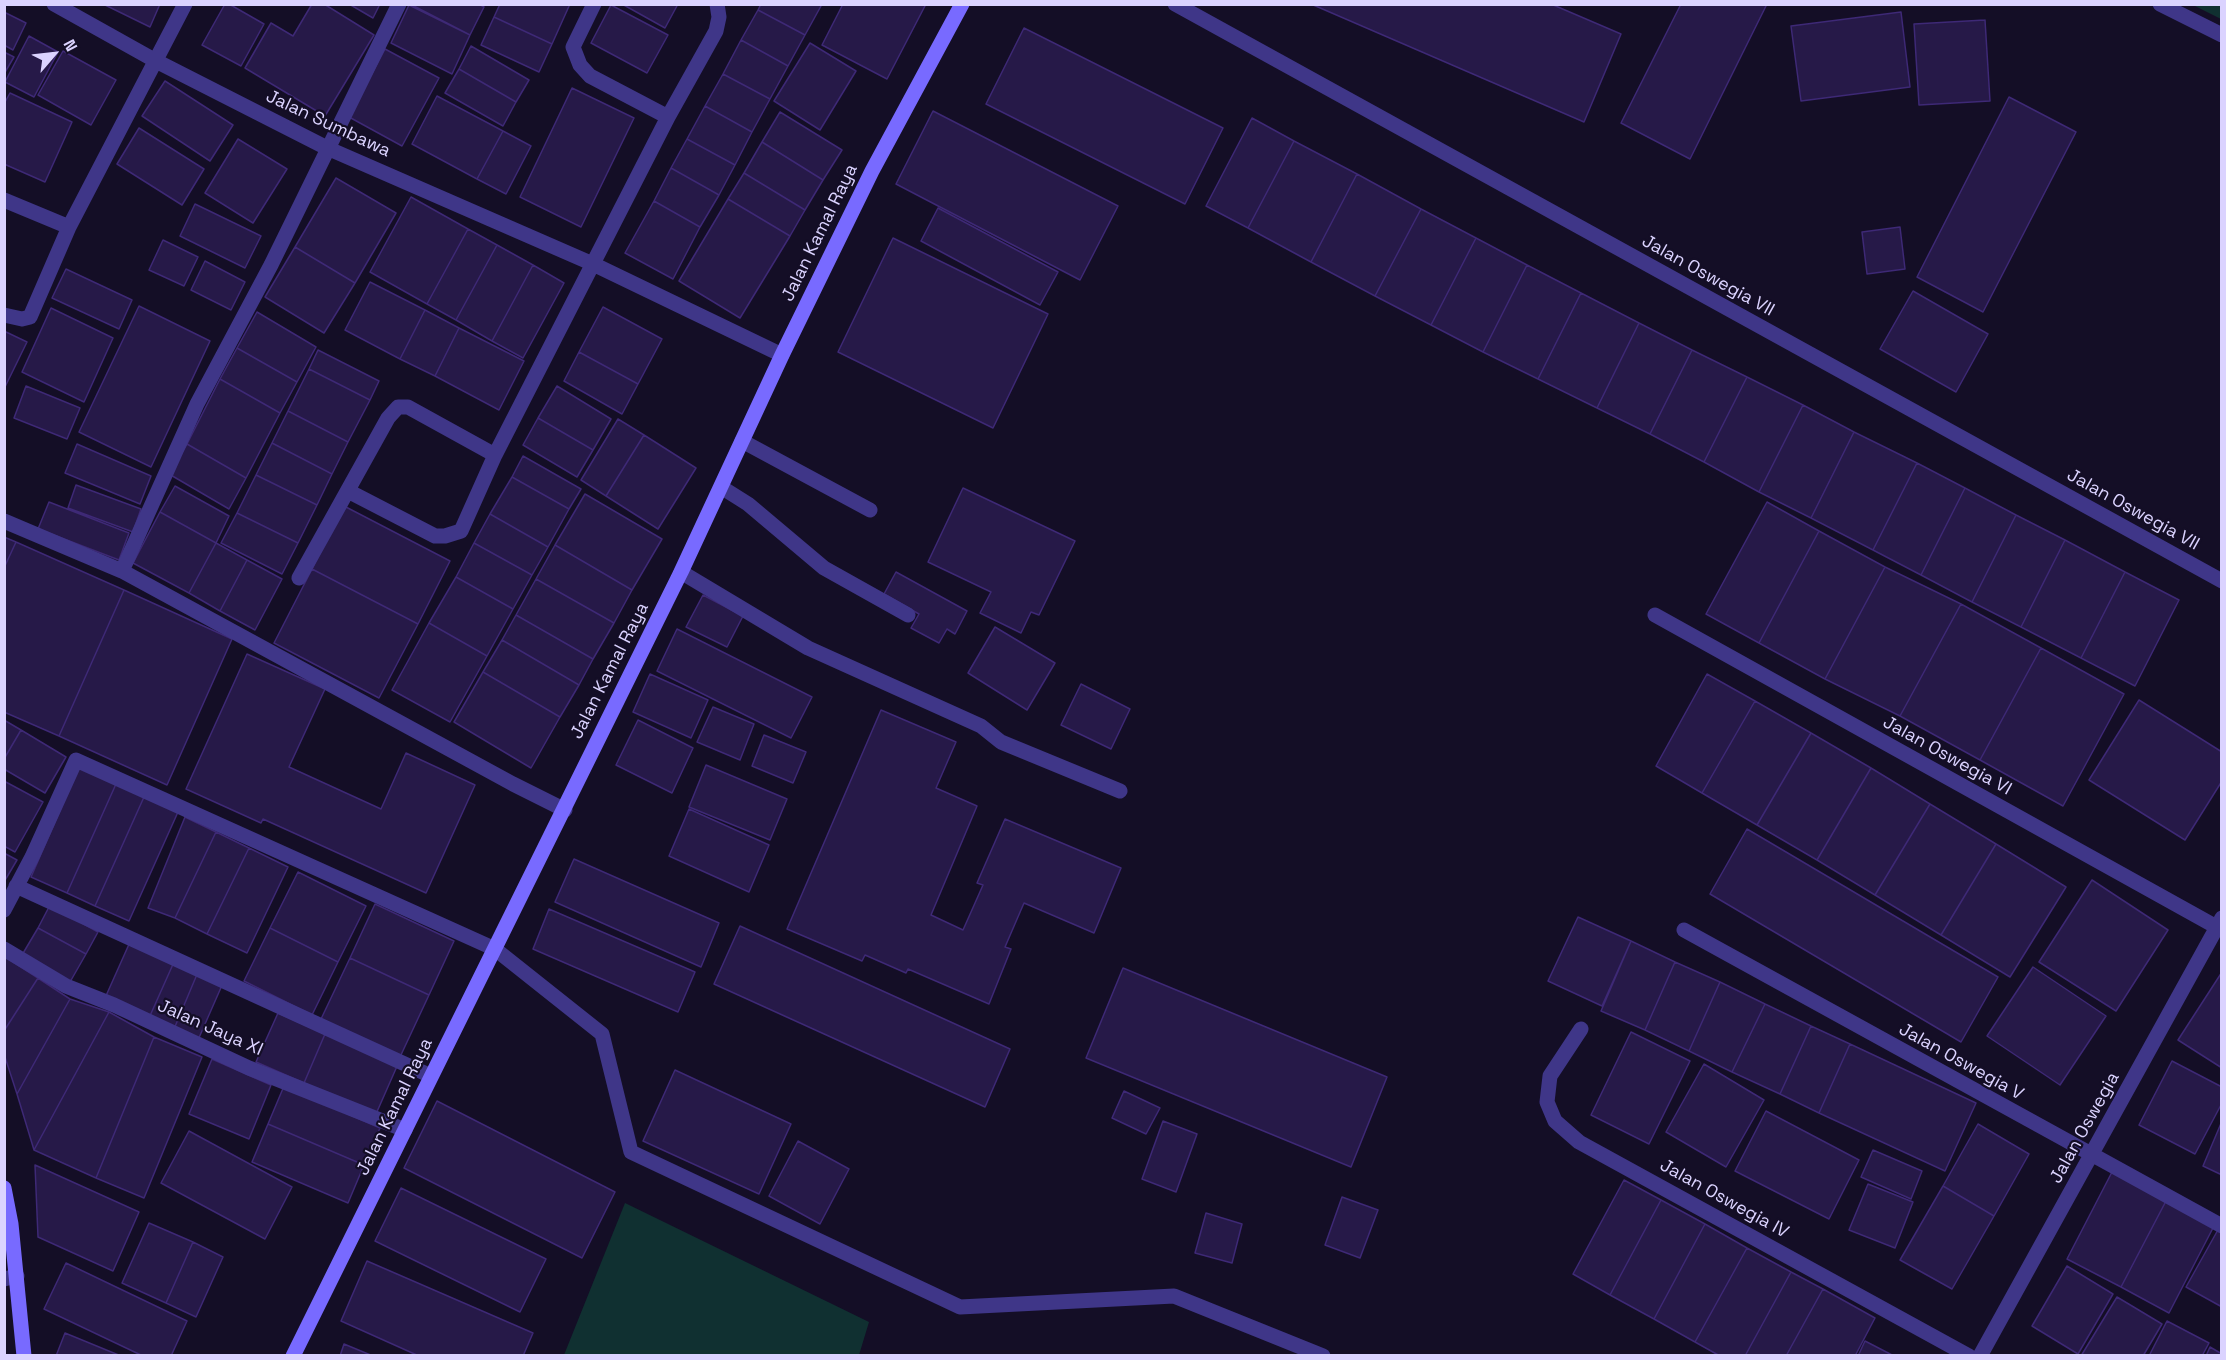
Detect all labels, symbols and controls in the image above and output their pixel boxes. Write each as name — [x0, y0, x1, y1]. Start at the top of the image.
north arrow — [24, 24, 84, 84]
text: N — [59, 36, 82, 55]
street label: Jalan Sumbawa — [262, 86, 394, 162]
street label: Jalan Kamal Raya — [777, 161, 863, 305]
street label: Jalan Oswegia VII — [1638, 231, 1778, 321]
street label: Jalan Oswegia VII — [2063, 465, 2203, 555]
street label: Jalan Kamal Raya — [566, 599, 654, 743]
street label: Jalan Oswegia VI — [1879, 712, 2015, 800]
street label: Jalan Jaya XI — [154, 995, 266, 1061]
street label: Jalan Oswegia V — [1895, 1019, 2027, 1105]
street label: Jalan Kamal Raya — [352, 1035, 438, 1179]
street label: Jalan Oswegia — [2046, 1069, 2124, 1187]
street label: Jalan Oswegia IV — [1656, 1155, 1792, 1243]

